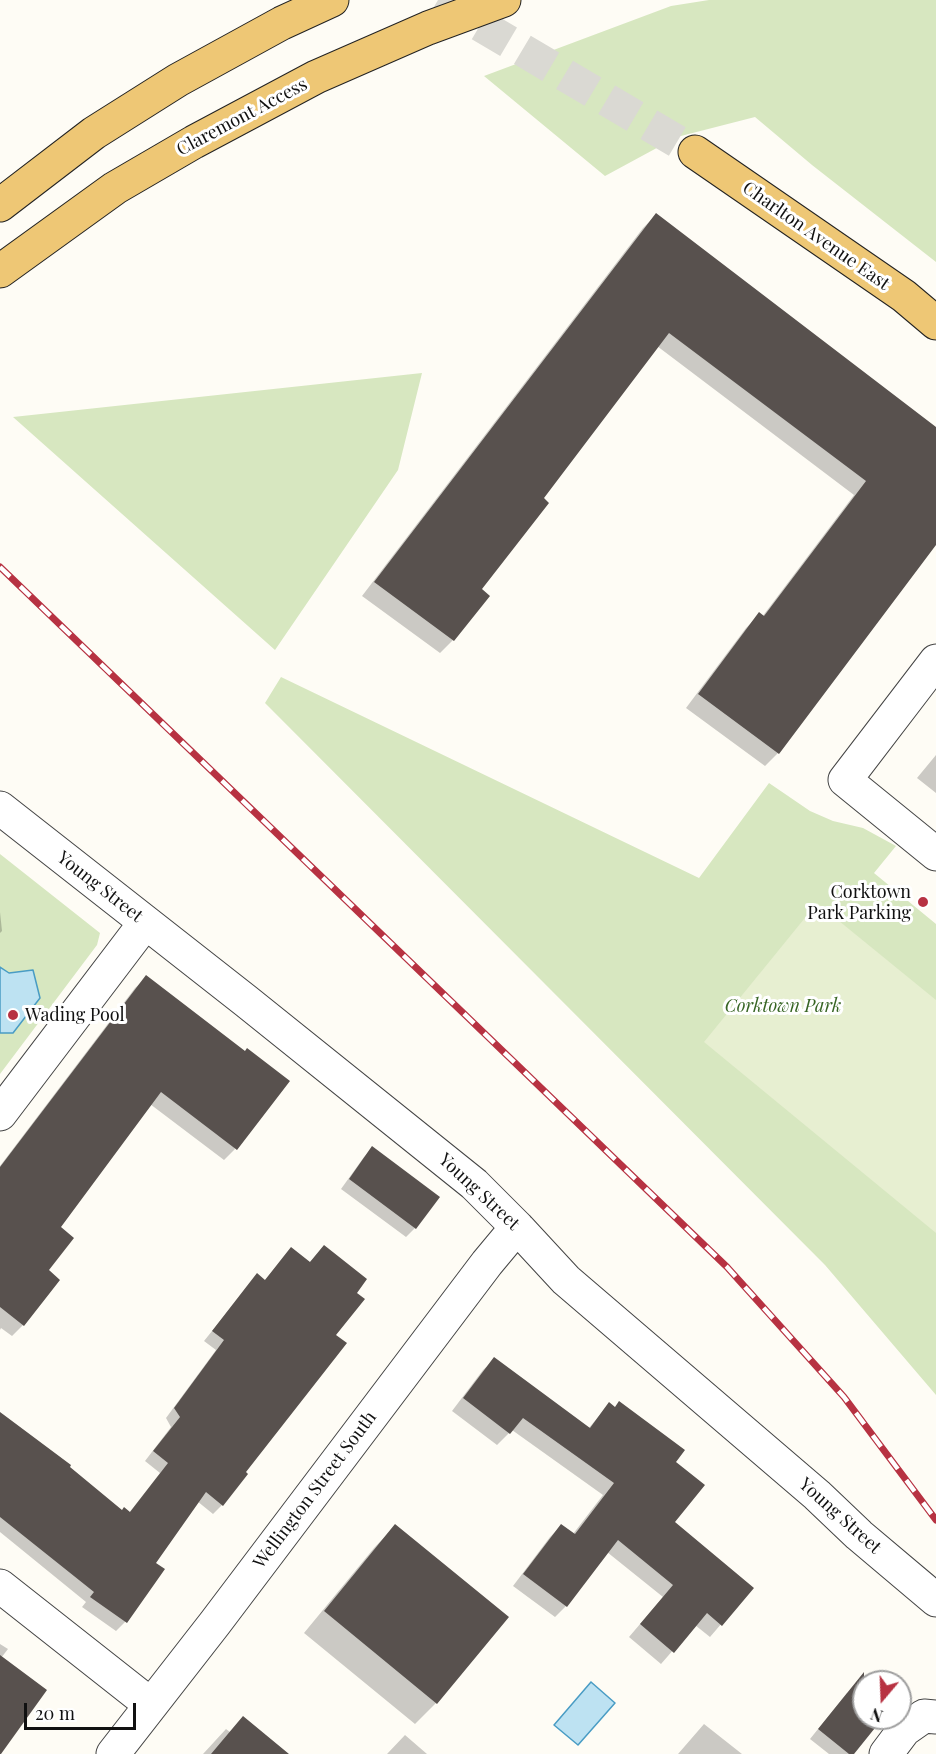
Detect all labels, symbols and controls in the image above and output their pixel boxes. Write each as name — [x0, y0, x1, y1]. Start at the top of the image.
street label: Claremont Access — [173, 73, 311, 161]
street label: Charlton Avenue East — [738, 177, 894, 295]
street label: Young Street — [53, 847, 147, 927]
place label: Corktown Park Parking — [807, 881, 911, 924]
marker: Corktown Park Parking — [916, 895, 930, 909]
park label: Corktown Park — [725, 995, 841, 1017]
place label: Wading Pool — [25, 1004, 125, 1026]
marker: Wading Pool — [6, 1008, 20, 1022]
street label: Young Street — [434, 1149, 524, 1235]
street label: Wellington Street South — [249, 1407, 381, 1573]
street label: Young Street — [795, 1474, 885, 1558]
north arrow — [852, 1670, 912, 1730]
scale bar — [27, 1691, 140, 1729]
text: 20 m — [35, 1701, 75, 1725]
text: N — [868, 1704, 886, 1727]

